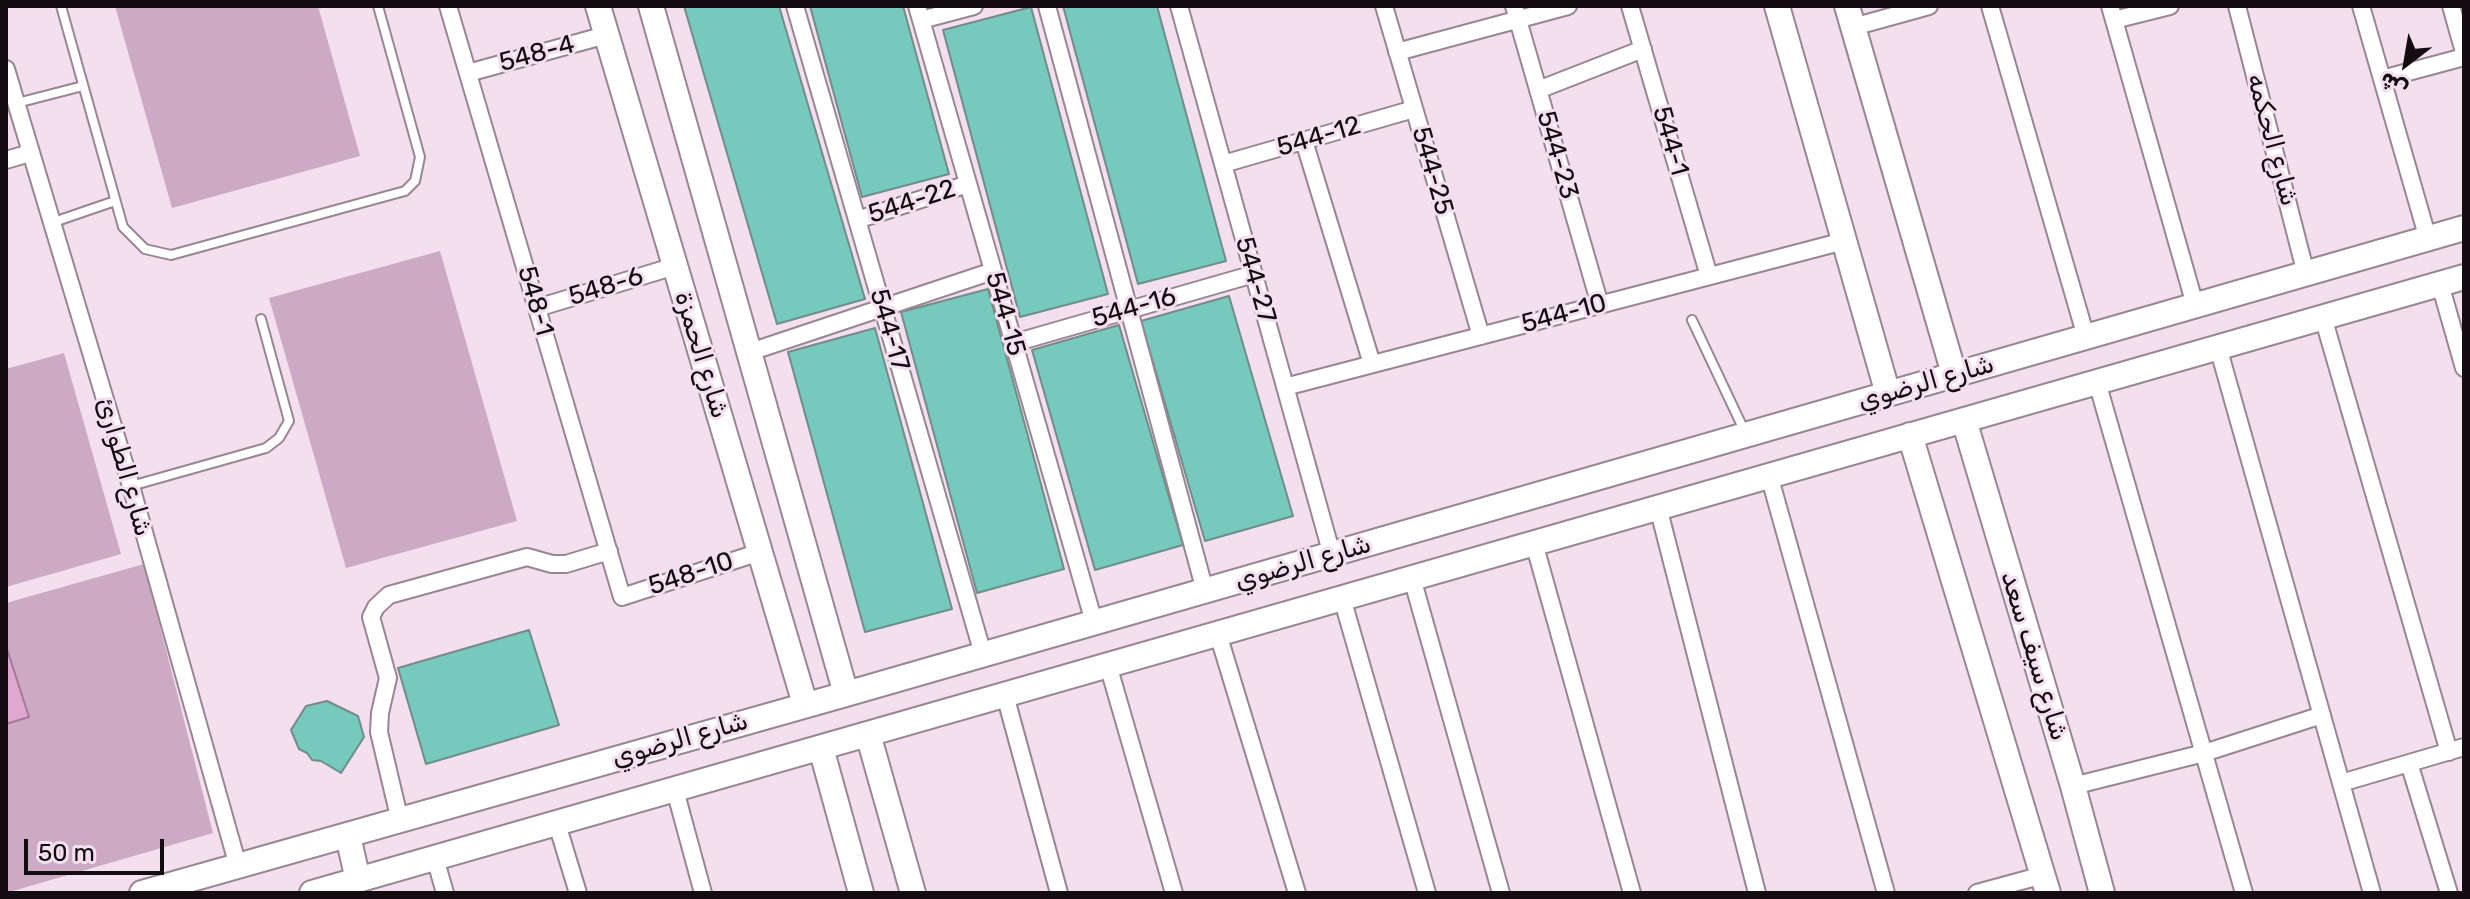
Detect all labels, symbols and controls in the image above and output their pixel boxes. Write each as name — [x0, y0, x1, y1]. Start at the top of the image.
north arrow — [2366, 24, 2446, 104]
street label: 548-4 — [496, 29, 578, 79]
text: ش — [2374, 66, 2412, 104]
street label: شارع الحكمه — [2239, 71, 2305, 209]
street label: 544-1 — [1645, 103, 1695, 179]
street label: 544-23 — [1530, 107, 1584, 203]
street label: 544-12 — [1273, 110, 1365, 164]
street label: 544-25 — [1405, 123, 1459, 219]
street label: 544-22 — [864, 173, 960, 231]
street label: 544-27 — [1228, 233, 1282, 327]
street label: 548-6 — [565, 261, 647, 313]
street label: 548-1 — [510, 263, 560, 339]
street label: 544-15 — [978, 268, 1032, 360]
street label: 544-16 — [1088, 281, 1180, 335]
street label: 544-17 — [862, 285, 916, 375]
street label: شارع الحمزة — [667, 288, 735, 422]
street label: 544-10 — [1518, 288, 1610, 340]
street label: شارع الرضوي — [1854, 349, 1998, 417]
street label: شارع الطوارئ — [89, 394, 159, 540]
street label: شارع الرضوي — [1231, 529, 1375, 597]
street label: 548-10 — [645, 546, 737, 602]
street label: شارع سيف سعد — [1993, 568, 2075, 744]
street label: شارع الرضوي — [608, 706, 752, 774]
scale bar — [28, 823, 168, 873]
text: 50 m — [38, 839, 95, 867]

